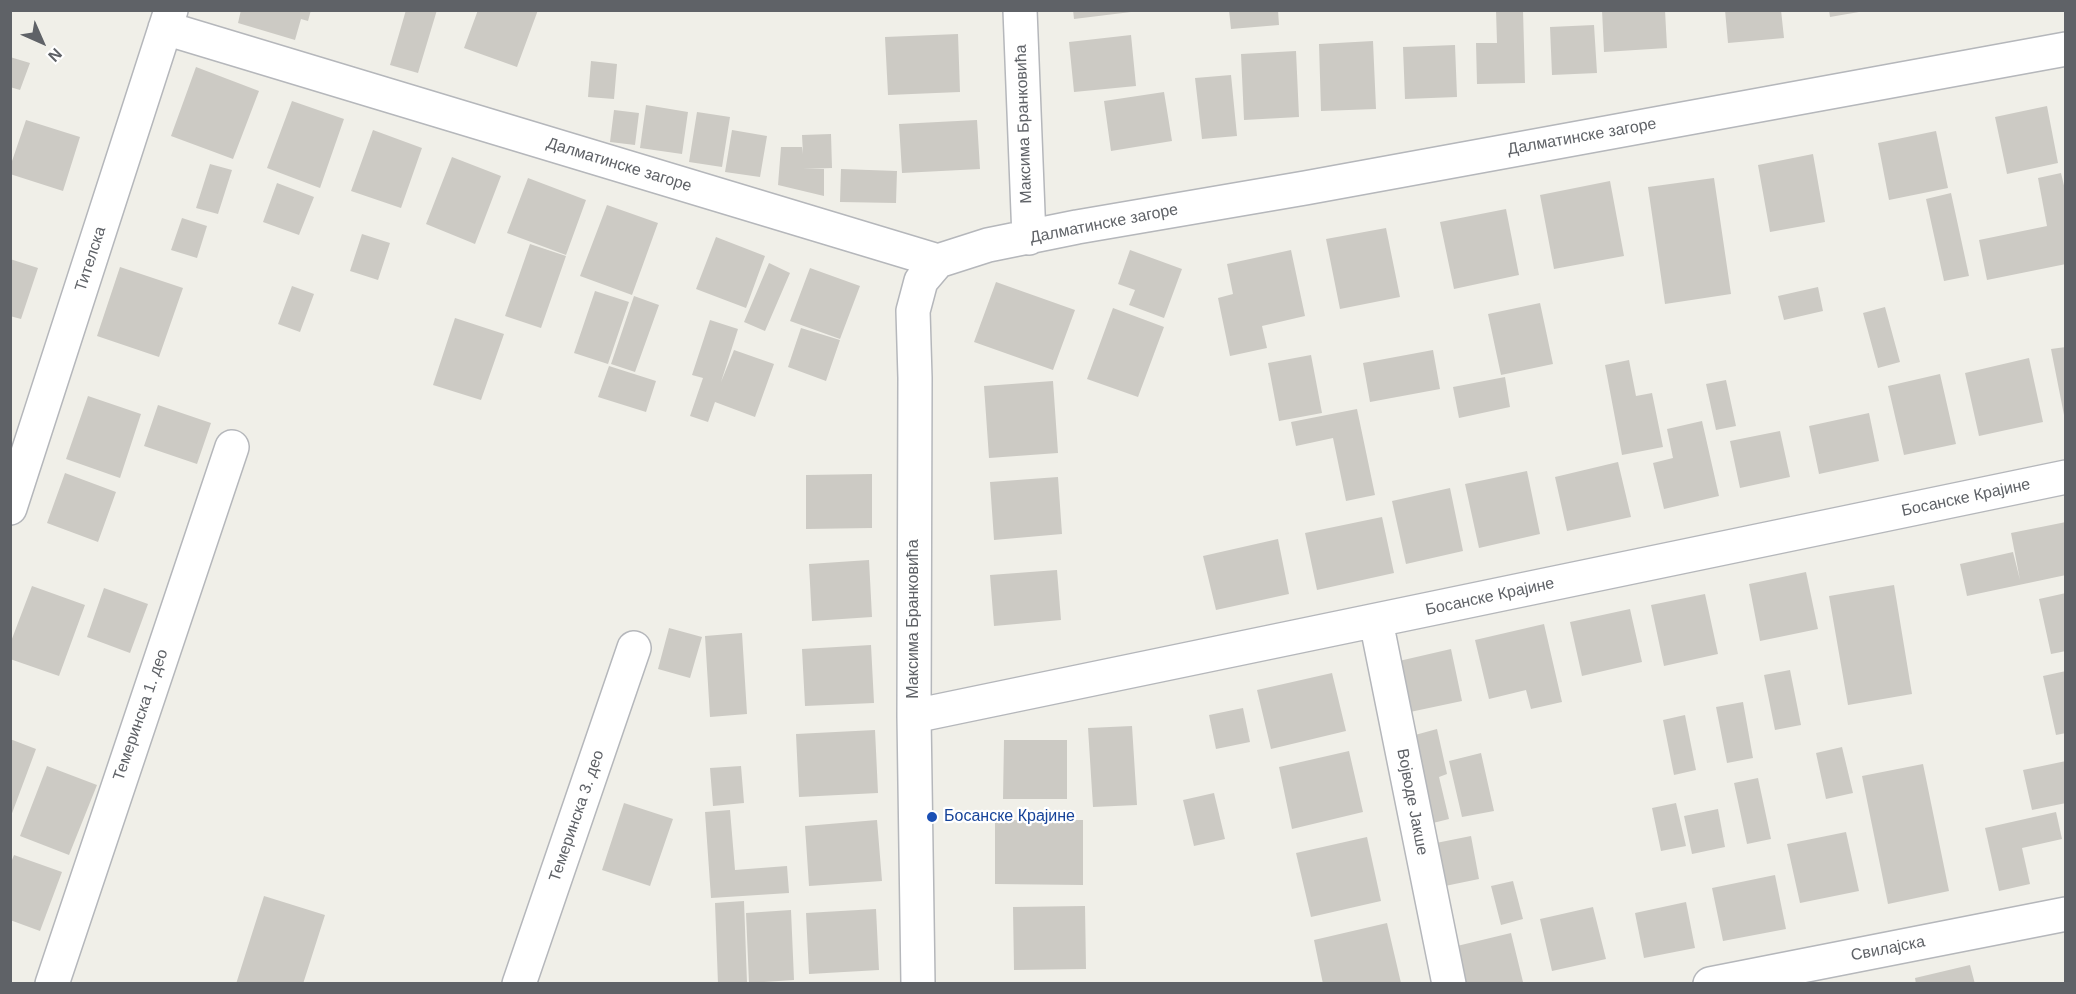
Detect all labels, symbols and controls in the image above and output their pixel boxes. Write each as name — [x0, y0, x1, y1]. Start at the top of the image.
north arrow — [12, 12, 72, 72]
street label: Максима Бранковића — [1012, 44, 1036, 204]
text: N — [45, 45, 65, 65]
street label: Далматинске загоре — [1506, 114, 1658, 160]
street label: Далматинске загоре — [544, 134, 694, 196]
street label: Далматинске загоре — [1028, 200, 1180, 248]
street label: Тителска — [72, 224, 110, 294]
street label: Босанске Крајине — [1900, 475, 2032, 521]
street label: Максима Бранковића — [904, 539, 924, 699]
street label: Босанске Крајине — [1424, 574, 1556, 620]
street label: Темеринска 1. део — [109, 647, 173, 783]
street label: Војводе Јакше — [1392, 747, 1432, 857]
street label: Темеринска 3. део — [545, 748, 609, 884]
place label: Босанске Крајине — [944, 807, 1075, 827]
marker: Босанске Крајине — [925, 810, 939, 824]
street label: Свилајска — [1849, 932, 1927, 966]

